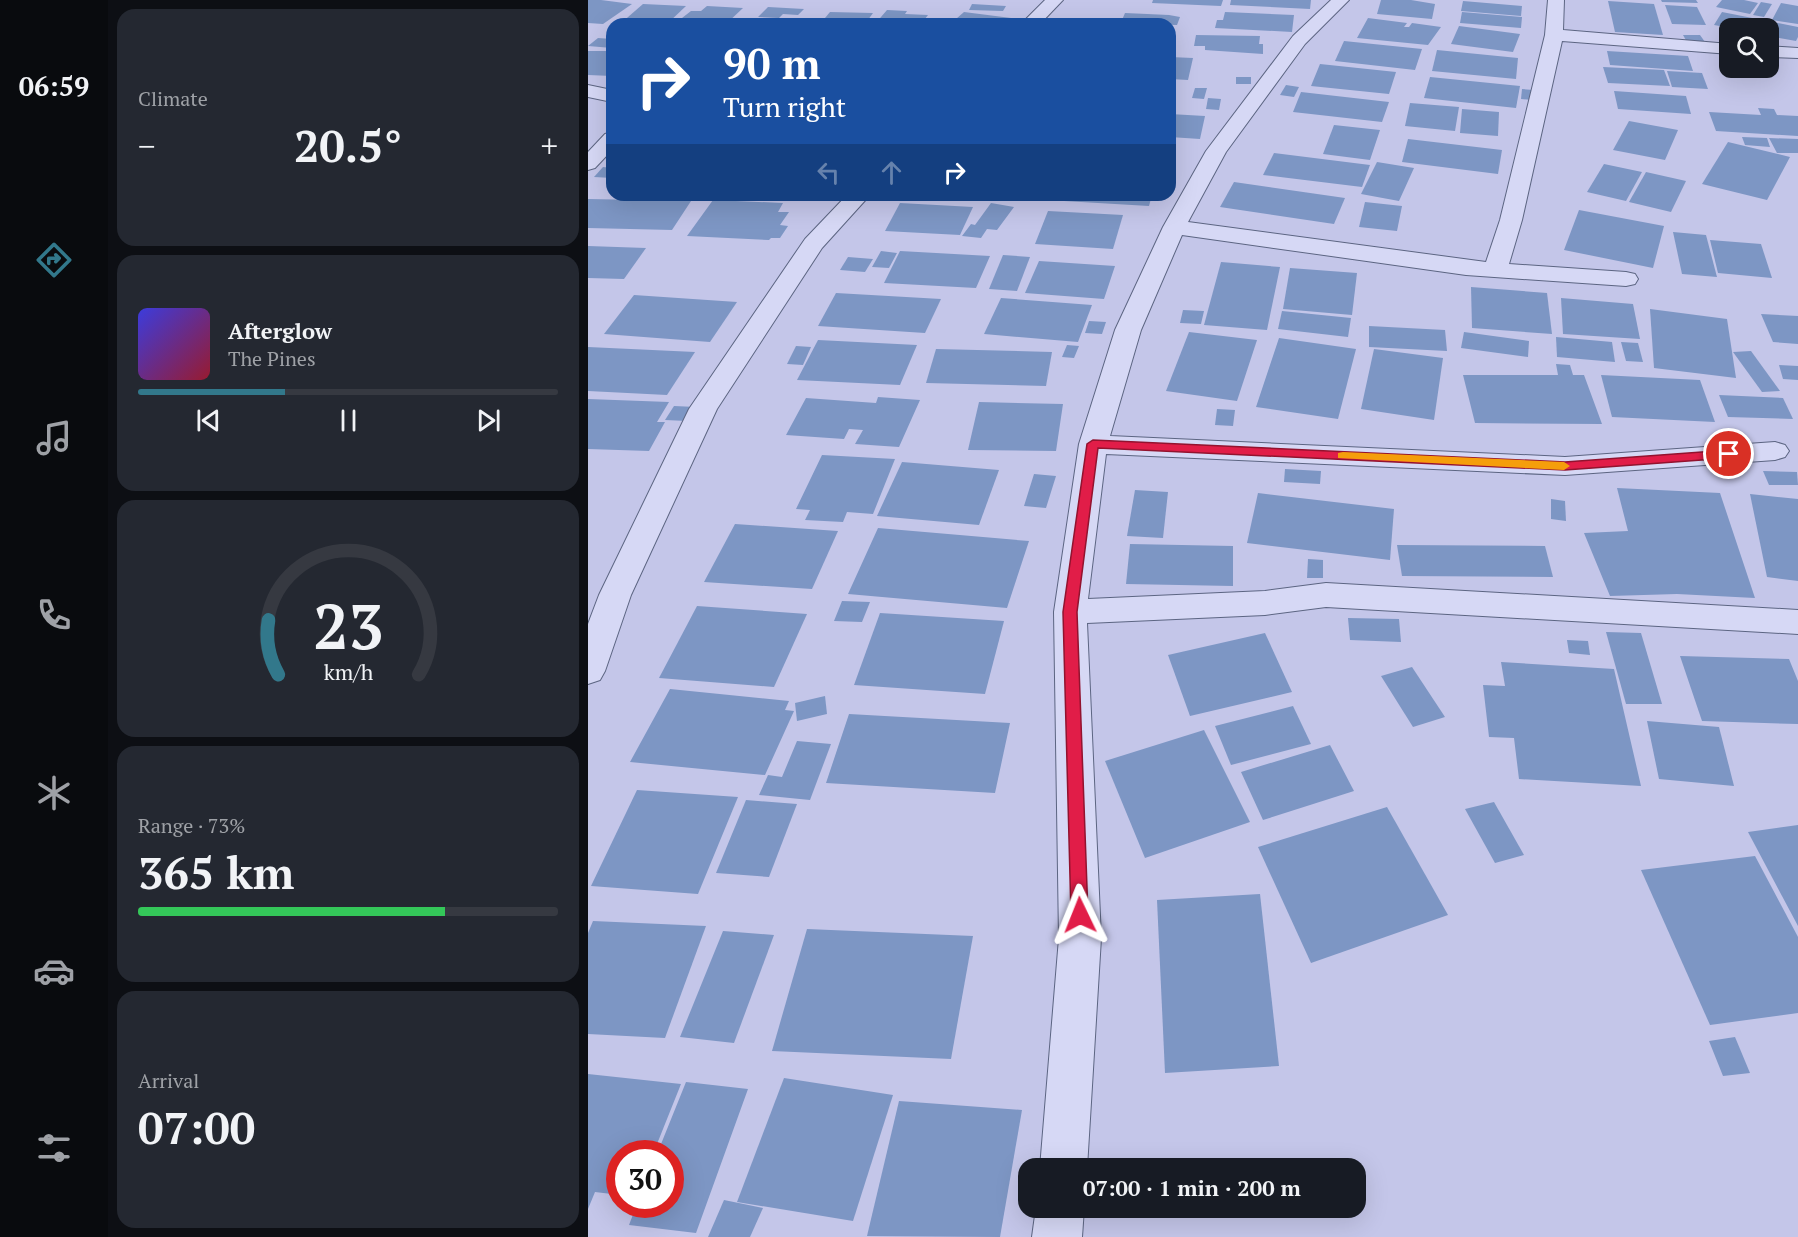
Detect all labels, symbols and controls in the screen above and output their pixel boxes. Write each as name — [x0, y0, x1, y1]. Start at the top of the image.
map controls — [1719, 18, 1779, 78]
button: search — [1719, 18, 1779, 78]
text: 90 m — [723, 35, 821, 91]
icon: right — [624, 42, 702, 120]
text: 06:59 — [19, 68, 89, 104]
text: Climate — [138, 85, 208, 112]
text: Turn right — [723, 89, 846, 125]
text: 20.5° — [294, 115, 402, 175]
text: − — [138, 124, 156, 167]
text: + — [540, 124, 558, 167]
icon: left — [812, 156, 845, 189]
icon: ahead — [875, 156, 908, 189]
icon: right — [938, 156, 971, 189]
icon: directions — [33, 239, 75, 281]
text: Afterglow — [228, 316, 332, 345]
text: The Pines — [228, 345, 316, 372]
icon: previous — [192, 404, 225, 437]
icon: pause — [332, 404, 365, 437]
icon: next — [472, 404, 505, 437]
icon: music — [33, 417, 75, 459]
pin — [1703, 428, 1754, 479]
icon: arrive — [1712, 437, 1745, 470]
text: 23 — [313, 585, 383, 668]
icon: phone — [33, 594, 75, 636]
text: km/h — [323, 659, 373, 687]
icon: climate — [33, 772, 75, 814]
text: Range · 73% — [138, 812, 245, 839]
text: 365 km — [138, 842, 294, 902]
position arrow — [1048, 883, 1112, 947]
icon: car — [33, 950, 75, 992]
text: Arrival — [138, 1067, 199, 1094]
text: 07:00 — [138, 1097, 255, 1157]
icon: filters — [33, 1127, 75, 1169]
speed limit sign: 30 — [606, 1140, 684, 1218]
text: 07:00 · 1 min · 200 m — [1083, 1173, 1301, 1202]

